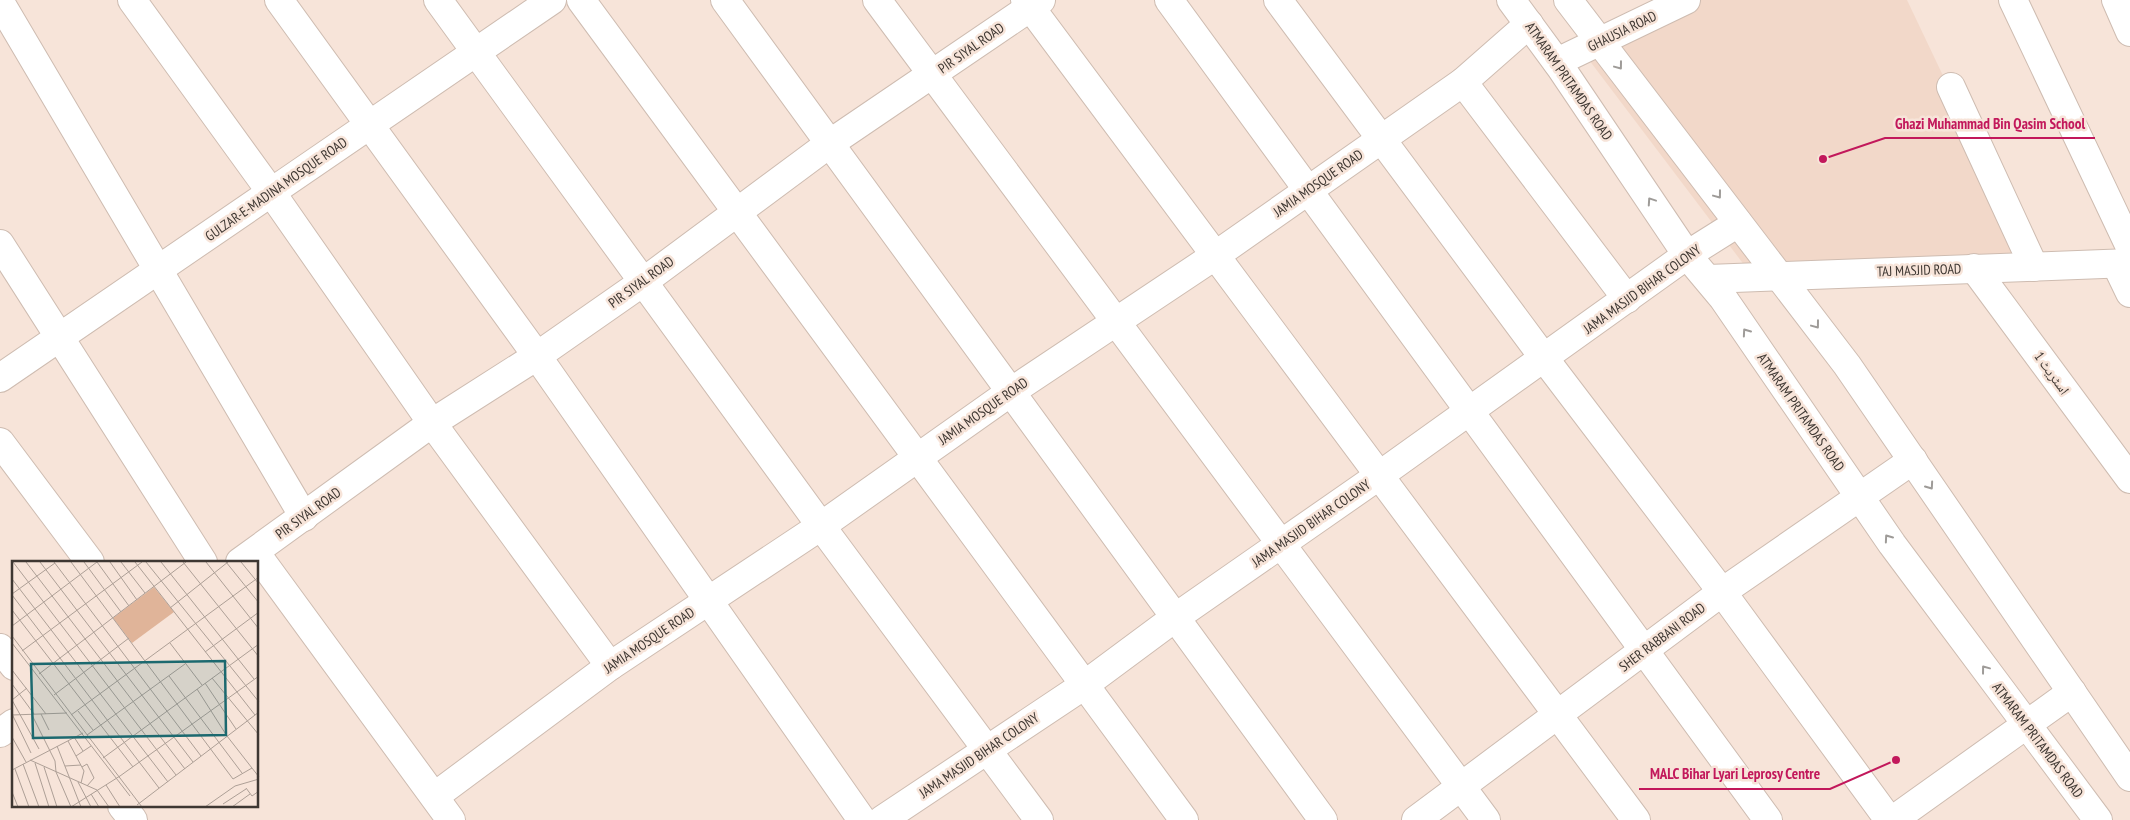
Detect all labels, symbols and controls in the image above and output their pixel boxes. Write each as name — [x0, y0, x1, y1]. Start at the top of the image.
street label: GHAUSIA ROAD — [1585, 7, 1659, 55]
street label: ATMARAM PRITAMDAS ROAD — [1521, 18, 1617, 144]
street label: PIR SIYAL ROAD — [934, 19, 1008, 77]
one-way arrow — [1613, 60, 1622, 70]
callout: Ghazi Muhammad Bin Qasim School — [1885, 108, 2095, 138]
text: Ghazi Muhammad Bin Qasim School — [1895, 114, 2085, 133]
street label: GULZAR-E-MADINA MOSQUE ROAD — [201, 133, 351, 245]
street label: JAMIA MOSQUE ROAD — [1269, 145, 1366, 221]
one-way arrow — [1712, 190, 1721, 199]
one-way arrow — [1648, 197, 1657, 207]
street label: JAMA MASJID BIHAR COLONY — [1579, 240, 1705, 338]
street label: PIR SIYAL ROAD — [605, 252, 677, 312]
street label: TAJ MASJID ROAD — [1876, 260, 1962, 280]
one-way arrow — [1811, 319, 1819, 328]
one-way arrow — [1743, 329, 1752, 338]
street label: اسٹریٹ 1 — [2030, 348, 2074, 398]
street label: ATMARAM PRITAMDAS ROAD — [1753, 349, 1849, 475]
street label: JAMIA MOSQUE ROAD — [934, 373, 1031, 449]
street label: JAMA MASJID BIHAR COLONY — [1247, 475, 1374, 571]
one-way arrow — [1924, 480, 1933, 490]
street label: PIR SIYAL ROAD — [272, 483, 344, 543]
one-way arrow — [1885, 534, 1894, 544]
inset map — [12, 561, 259, 808]
street label: SHER RABBANI ROAD — [1615, 599, 1709, 675]
street label: JAMIA MOSQUE ROAD — [599, 603, 698, 678]
one-way arrow — [1982, 665, 1991, 675]
street label: ATMARAM PRITAMDAS ROAD — [1989, 679, 2087, 801]
street label: JAMA MASJID BIHAR COLONY — [915, 708, 1043, 802]
callout: MALC Bihar Lyari Leprosy Centre — [1639, 759, 1830, 789]
text: MALC Bihar Lyari Leprosy Centre — [1650, 764, 1820, 783]

